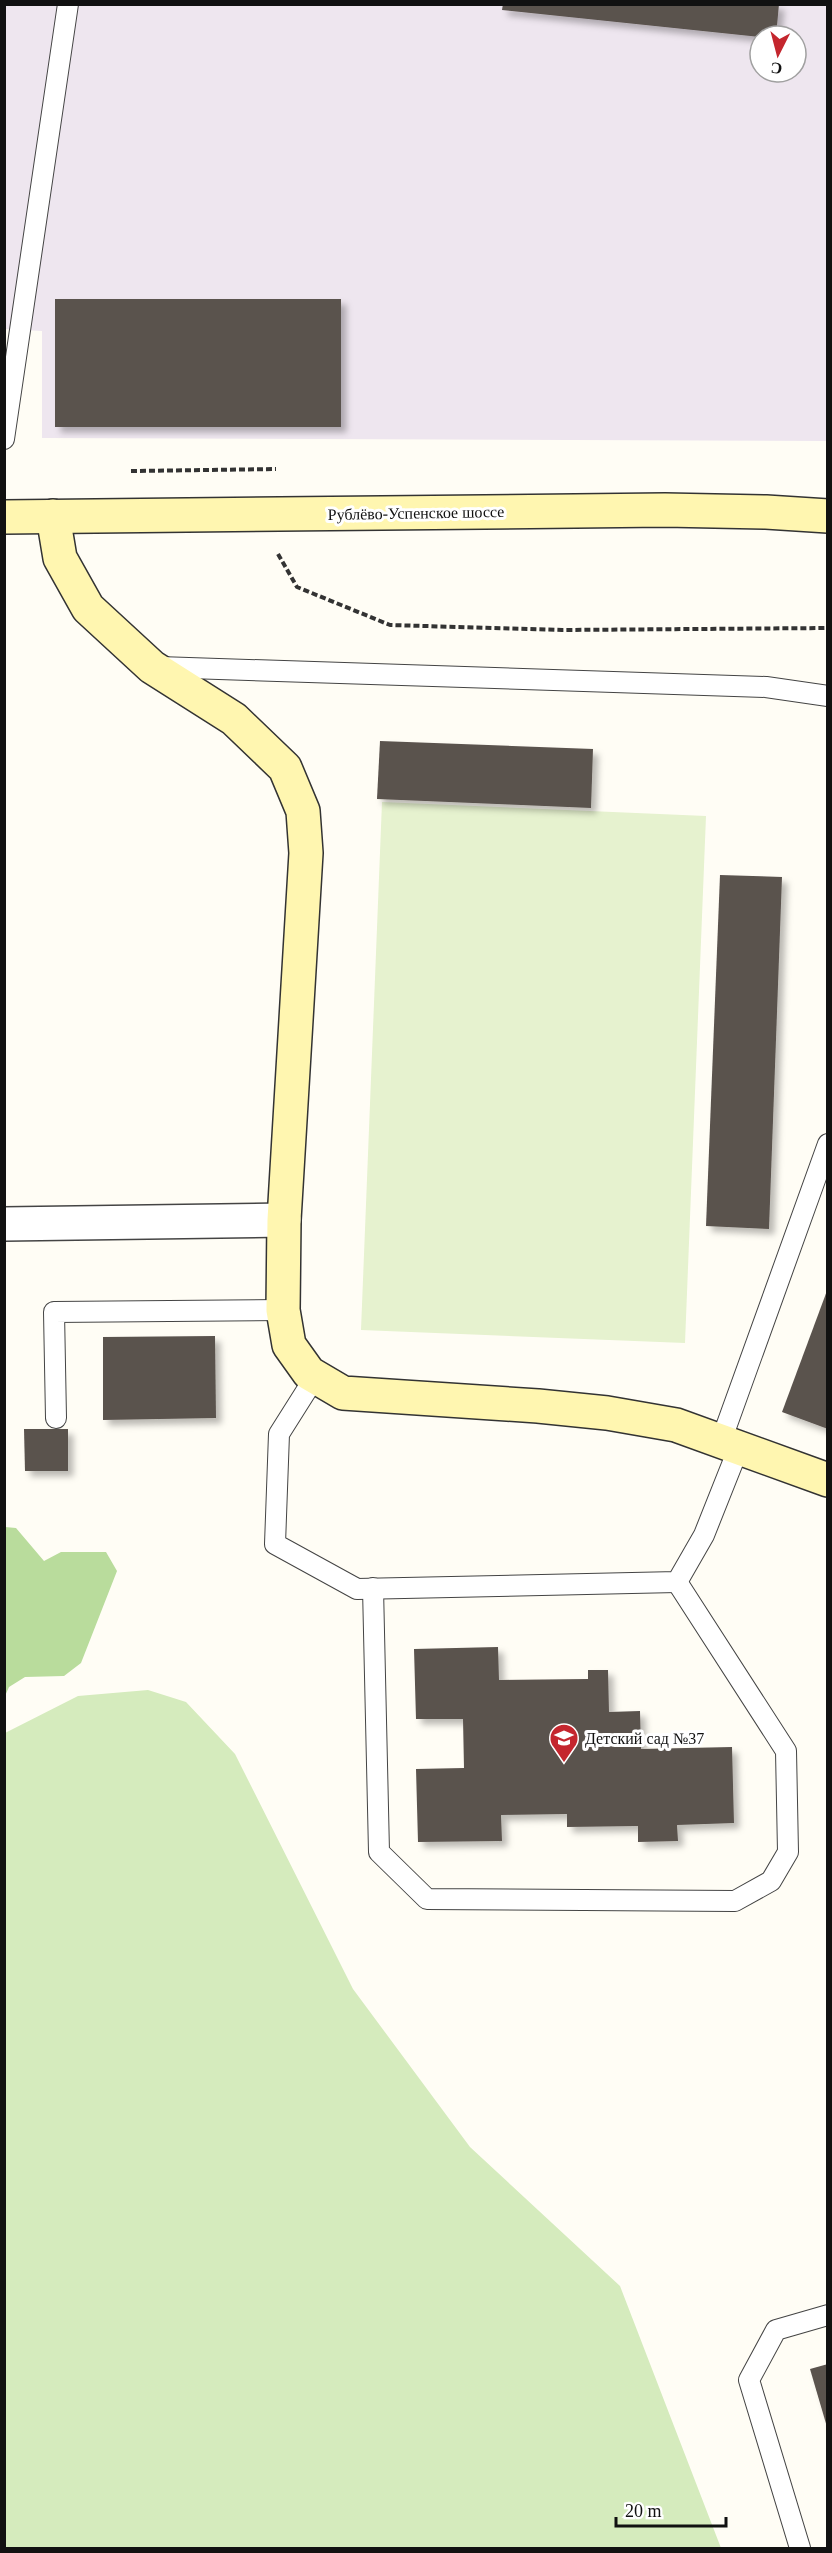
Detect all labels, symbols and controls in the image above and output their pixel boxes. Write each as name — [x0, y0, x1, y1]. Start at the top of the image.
north arrow — [748, 24, 808, 84]
text: С — [770, 59, 783, 77]
street label: Рублёво-Успенское шоссе — [328, 503, 504, 524]
school or university icon: Детский сад №37 — [548, 1722, 580, 1764]
place label: Детский сад №37 — [585, 1730, 704, 1748]
scale bar — [616, 2490, 726, 2528]
text: 20 m — [625, 2501, 662, 2521]

